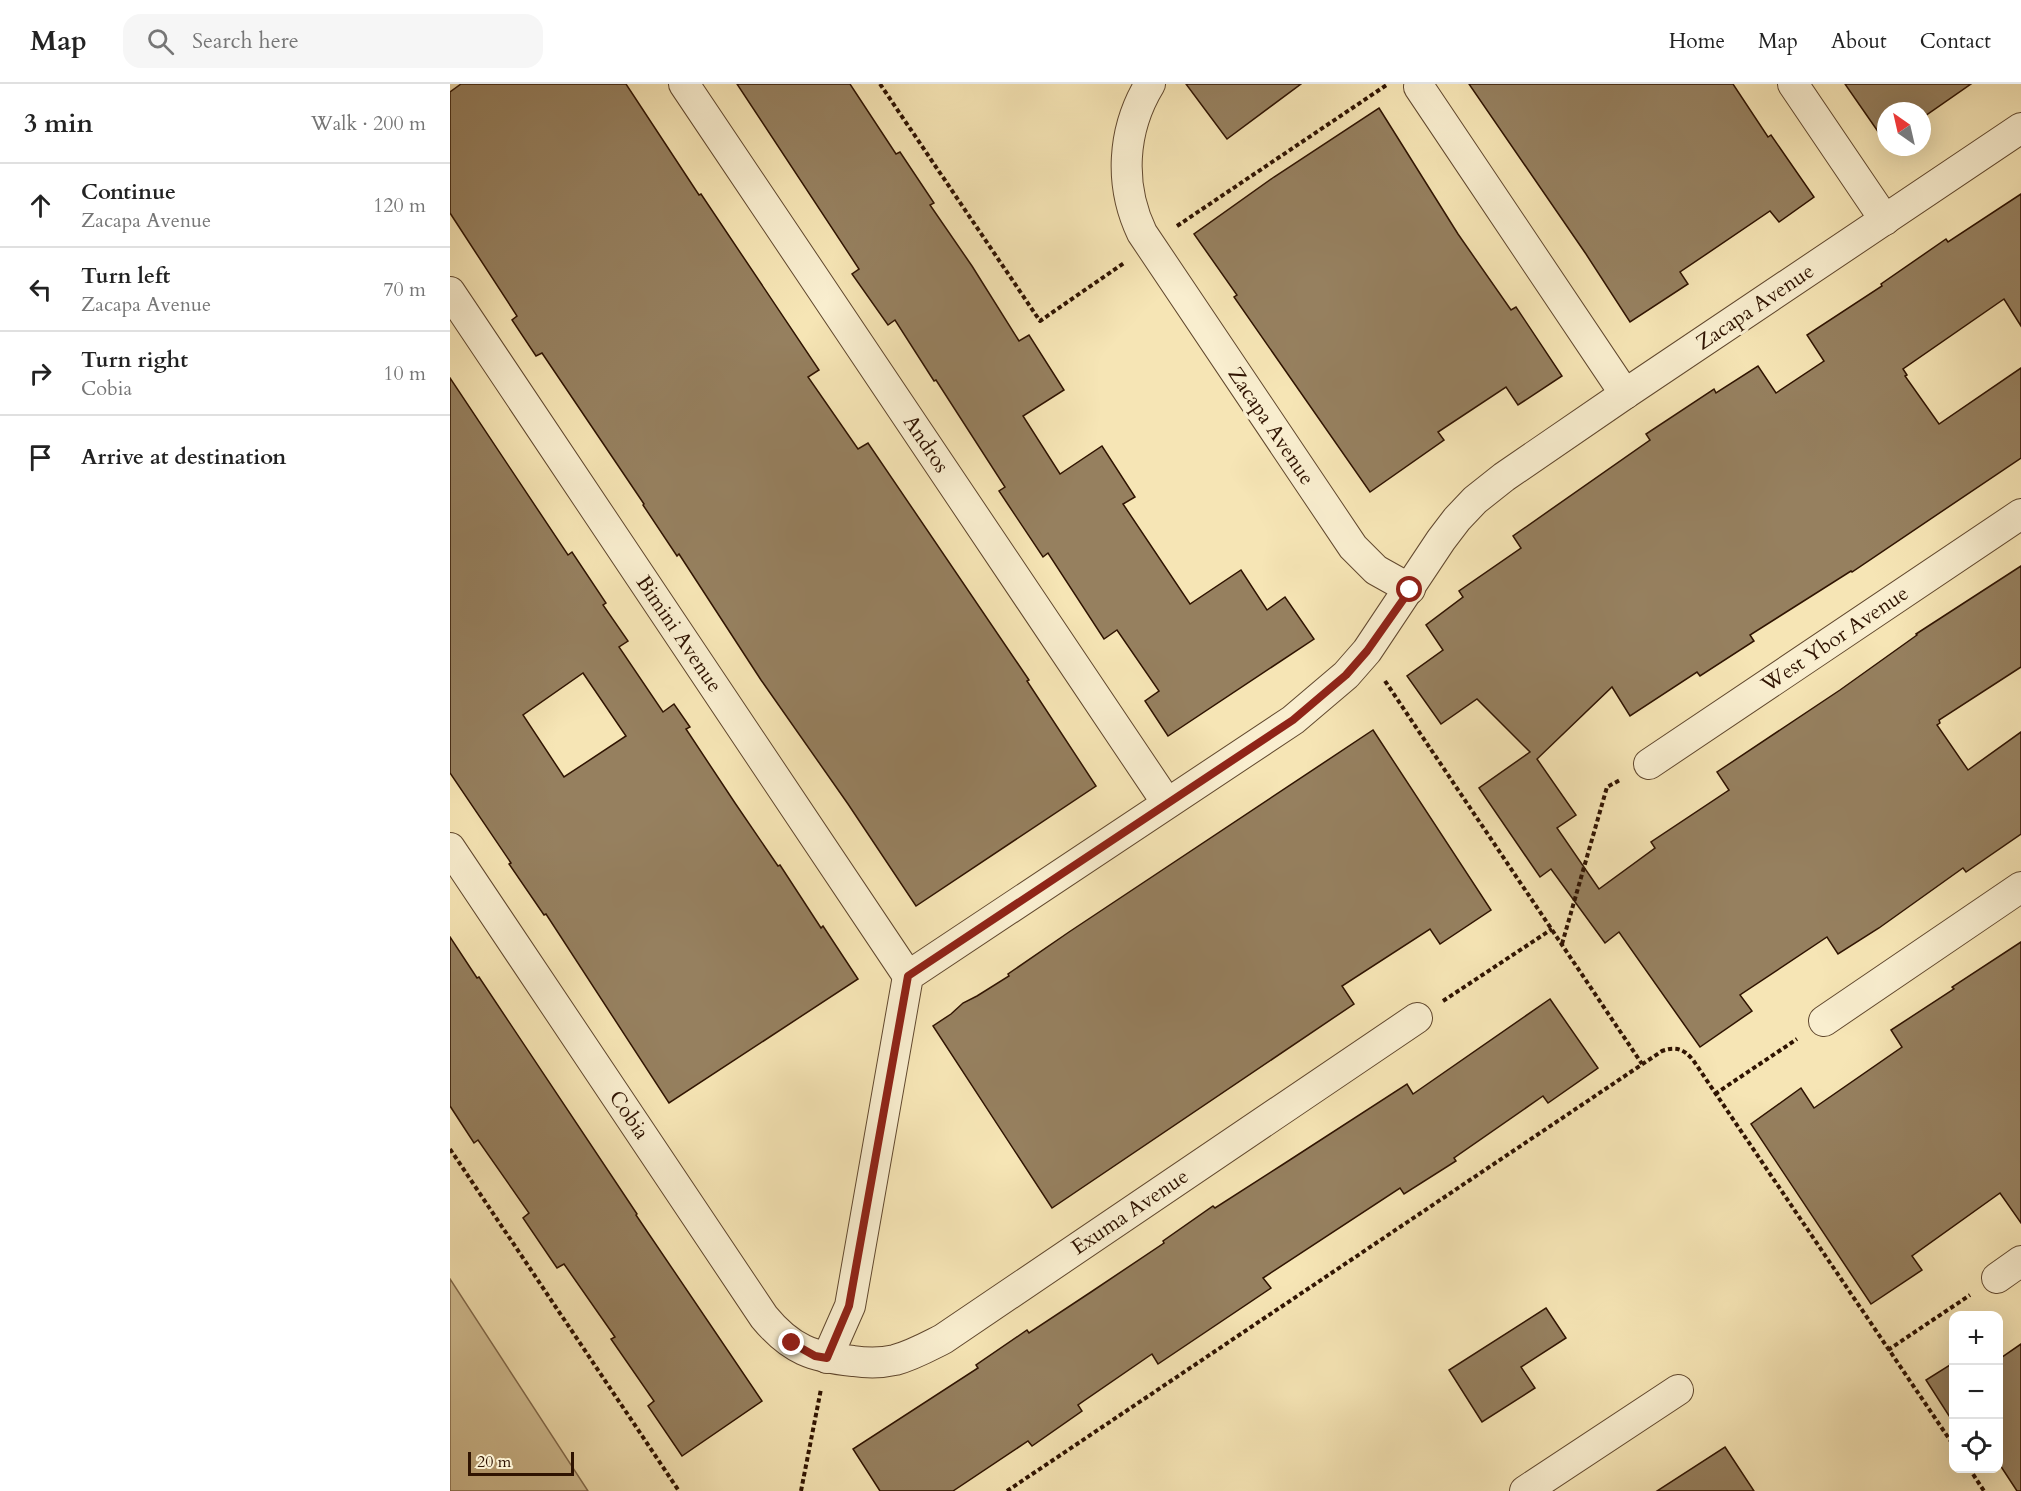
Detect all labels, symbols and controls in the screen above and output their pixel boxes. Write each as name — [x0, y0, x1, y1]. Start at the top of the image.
search box — [123, 14, 543, 68]
text: Map — [30, 22, 87, 60]
icon: search — [144, 25, 177, 58]
text: Search here — [192, 26, 299, 56]
text: Home — [1669, 27, 1725, 56]
text: Map — [1758, 27, 1798, 56]
text: About — [1831, 27, 1887, 56]
text: Contact — [1920, 27, 1991, 56]
north arrow — [1877, 102, 1931, 156]
text: 3 min — [24, 106, 93, 141]
text: Walk · 200 m — [311, 110, 426, 137]
text: Continue — [81, 177, 176, 207]
icon: ahead — [24, 189, 57, 222]
text: 120 m — [373, 192, 426, 219]
text: Zacapa Avenue — [81, 207, 211, 234]
street label: Zacapa Avenue — [1690, 257, 1820, 357]
text: Turn left — [81, 261, 170, 291]
icon: left — [24, 273, 57, 306]
text: 70 m — [383, 276, 426, 303]
text: Zacapa Avenue — [81, 291, 211, 318]
text: Turn right — [81, 345, 188, 375]
icon: right — [24, 357, 57, 390]
text: 10 m — [383, 360, 426, 387]
street label: Zacapa Avenue — [1221, 361, 1321, 491]
text: Cobia — [81, 375, 132, 402]
street label: Andros — [896, 409, 956, 479]
icon: arrive — [24, 441, 57, 474]
text: Arrive at destination — [81, 442, 286, 472]
street label: Bimini Avenue — [629, 570, 729, 698]
route start — [1396, 576, 1422, 602]
street label: West Ybor Avenue — [1755, 579, 1914, 700]
street label: Cobia — [602, 1085, 656, 1145]
street label: Exuma Avenue — [1066, 1162, 1194, 1262]
map controls — [1949, 1311, 2003, 1473]
button: + — [1949, 1311, 2003, 1365]
route end — [778, 1329, 804, 1355]
button: − — [1949, 1365, 2003, 1419]
button: locate — [1949, 1419, 2003, 1473]
scale bar — [468, 1449, 574, 1476]
text: 20 m — [477, 1451, 511, 1473]

